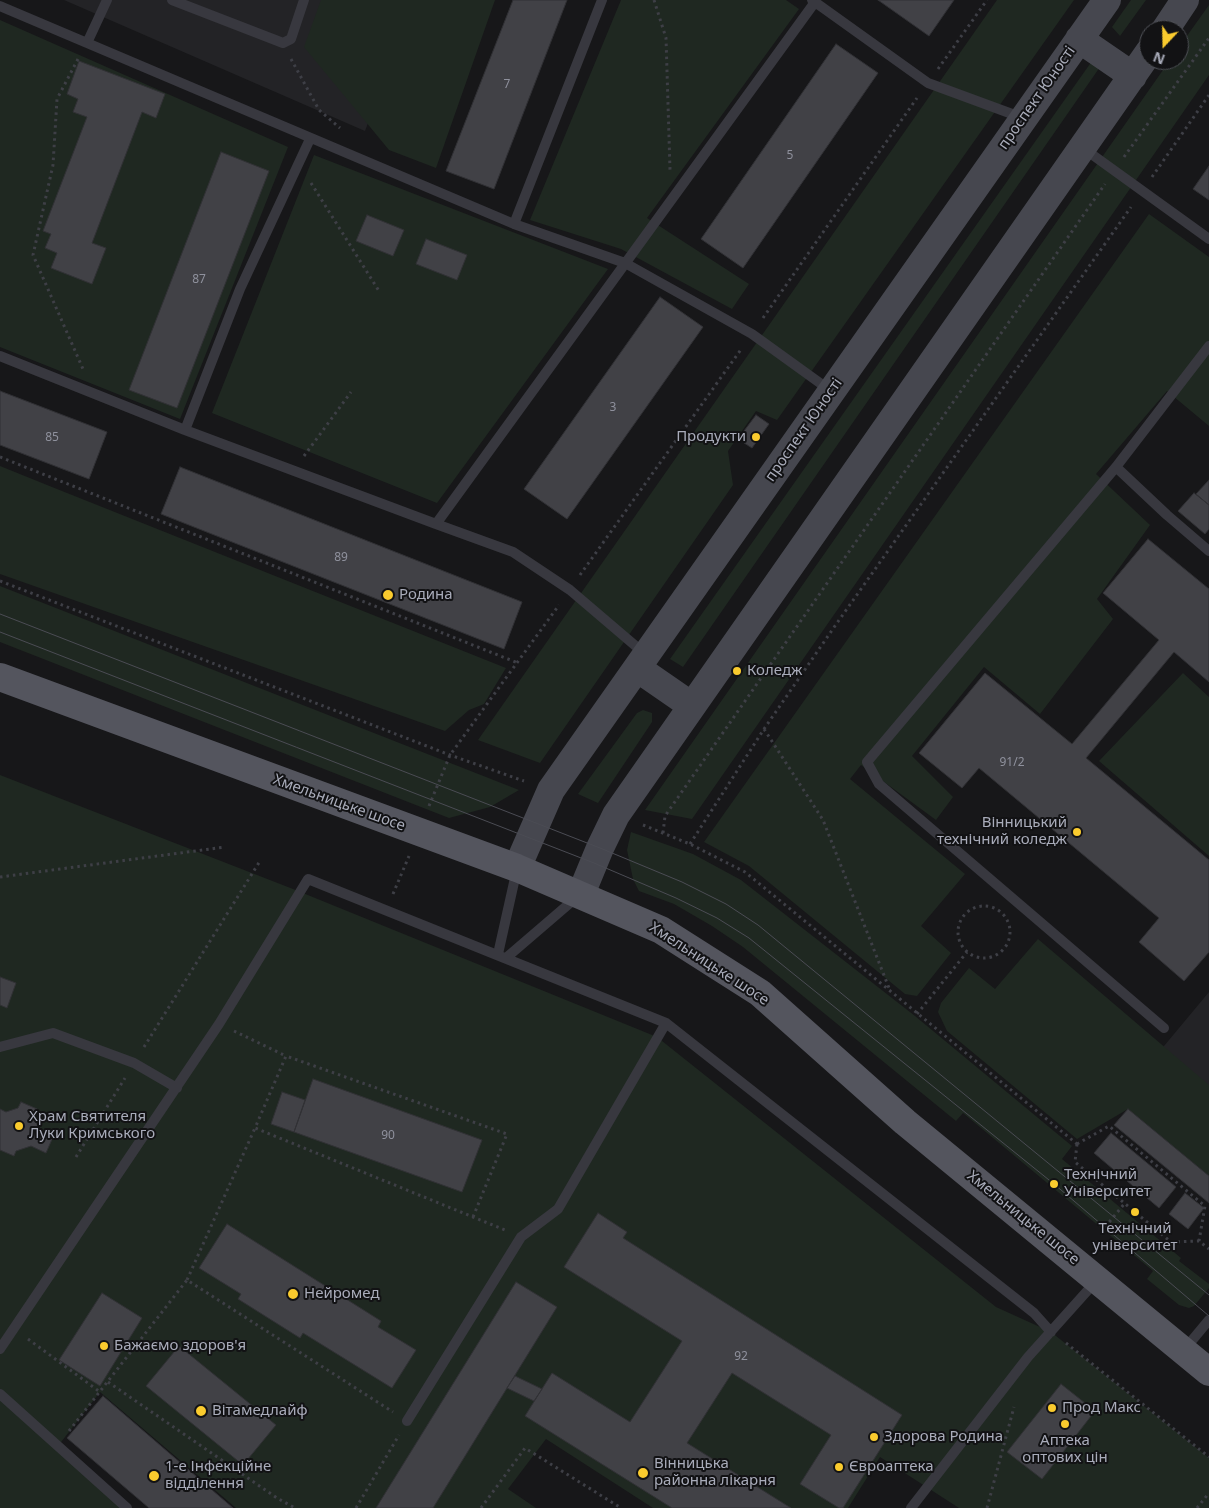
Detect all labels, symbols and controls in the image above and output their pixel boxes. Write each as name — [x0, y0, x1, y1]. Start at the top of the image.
north arrow — [1139, 20, 1189, 70]
street label: проспект Юності — [995, 43, 1079, 153]
text: N — [1150, 48, 1168, 69]
house number: 7 — [504, 78, 510, 92]
house number: 5 — [787, 149, 793, 163]
house number: 87 — [192, 273, 206, 287]
street label: проспект Юності — [762, 375, 846, 485]
house number: 3 — [610, 401, 616, 415]
place label: Продукти — [676, 428, 746, 446]
house number: 85 — [45, 431, 59, 445]
marker: Продукти — [750, 431, 762, 443]
house number: 89 — [334, 551, 348, 565]
place label: Родина — [399, 586, 453, 604]
marker: Родина — [381, 588, 395, 602]
place label: Коледж — [747, 662, 802, 680]
marker: Коледж — [731, 665, 743, 677]
house number: 91/2 — [999, 756, 1025, 770]
street label: Хмельницьке шосе — [271, 771, 407, 835]
place label: Вінницький технічний коледж — [937, 814, 1067, 849]
marker: Вінницький технічний коледж — [1071, 826, 1083, 838]
street label: Хмельницьке шосе — [646, 919, 772, 1009]
place label: Храм Святителя Луки Кримського — [29, 1108, 155, 1143]
marker: Храм Святителя Луки Кримського — [13, 1120, 25, 1132]
house number: 90 — [381, 1129, 395, 1143]
place label: Технічний Університет — [1064, 1166, 1151, 1201]
street label: Хмельницьке шосе — [963, 1167, 1083, 1269]
marker: Технічний Університет — [1048, 1178, 1060, 1190]
marker: Технічний університет — [1129, 1206, 1141, 1218]
place label: Технічний університет — [1092, 1220, 1178, 1255]
place label: Нейромед — [304, 1285, 379, 1303]
marker: Нейромед — [286, 1287, 300, 1301]
place label: Бажаємо здоров'я — [114, 1337, 246, 1355]
marker: Бажаємо здоров'я — [98, 1340, 110, 1352]
house number: 92 — [734, 1350, 748, 1364]
place label: Прод Макс — [1062, 1399, 1141, 1417]
place label: Вітамедлайф — [212, 1402, 308, 1420]
marker: Прод Макс — [1046, 1402, 1058, 1414]
marker: Вітамедлайф — [194, 1404, 208, 1418]
marker: Аптека оптових цін — [1059, 1418, 1071, 1430]
place label: Здорова Родина — [884, 1428, 1003, 1446]
marker: Здорова Родина — [868, 1431, 880, 1443]
place label: Аптека оптових цін — [1022, 1432, 1108, 1467]
place label: Вінницька районна лікарня — [654, 1455, 776, 1490]
place label: 1-е Інфекційне відділення — [165, 1458, 271, 1493]
place label: Євроаптека — [849, 1458, 934, 1476]
marker: Євроаптека — [833, 1461, 845, 1473]
marker: Вінницька районна лікарня — [636, 1466, 650, 1480]
marker: 1-е Інфекційне відділення — [147, 1469, 161, 1483]

